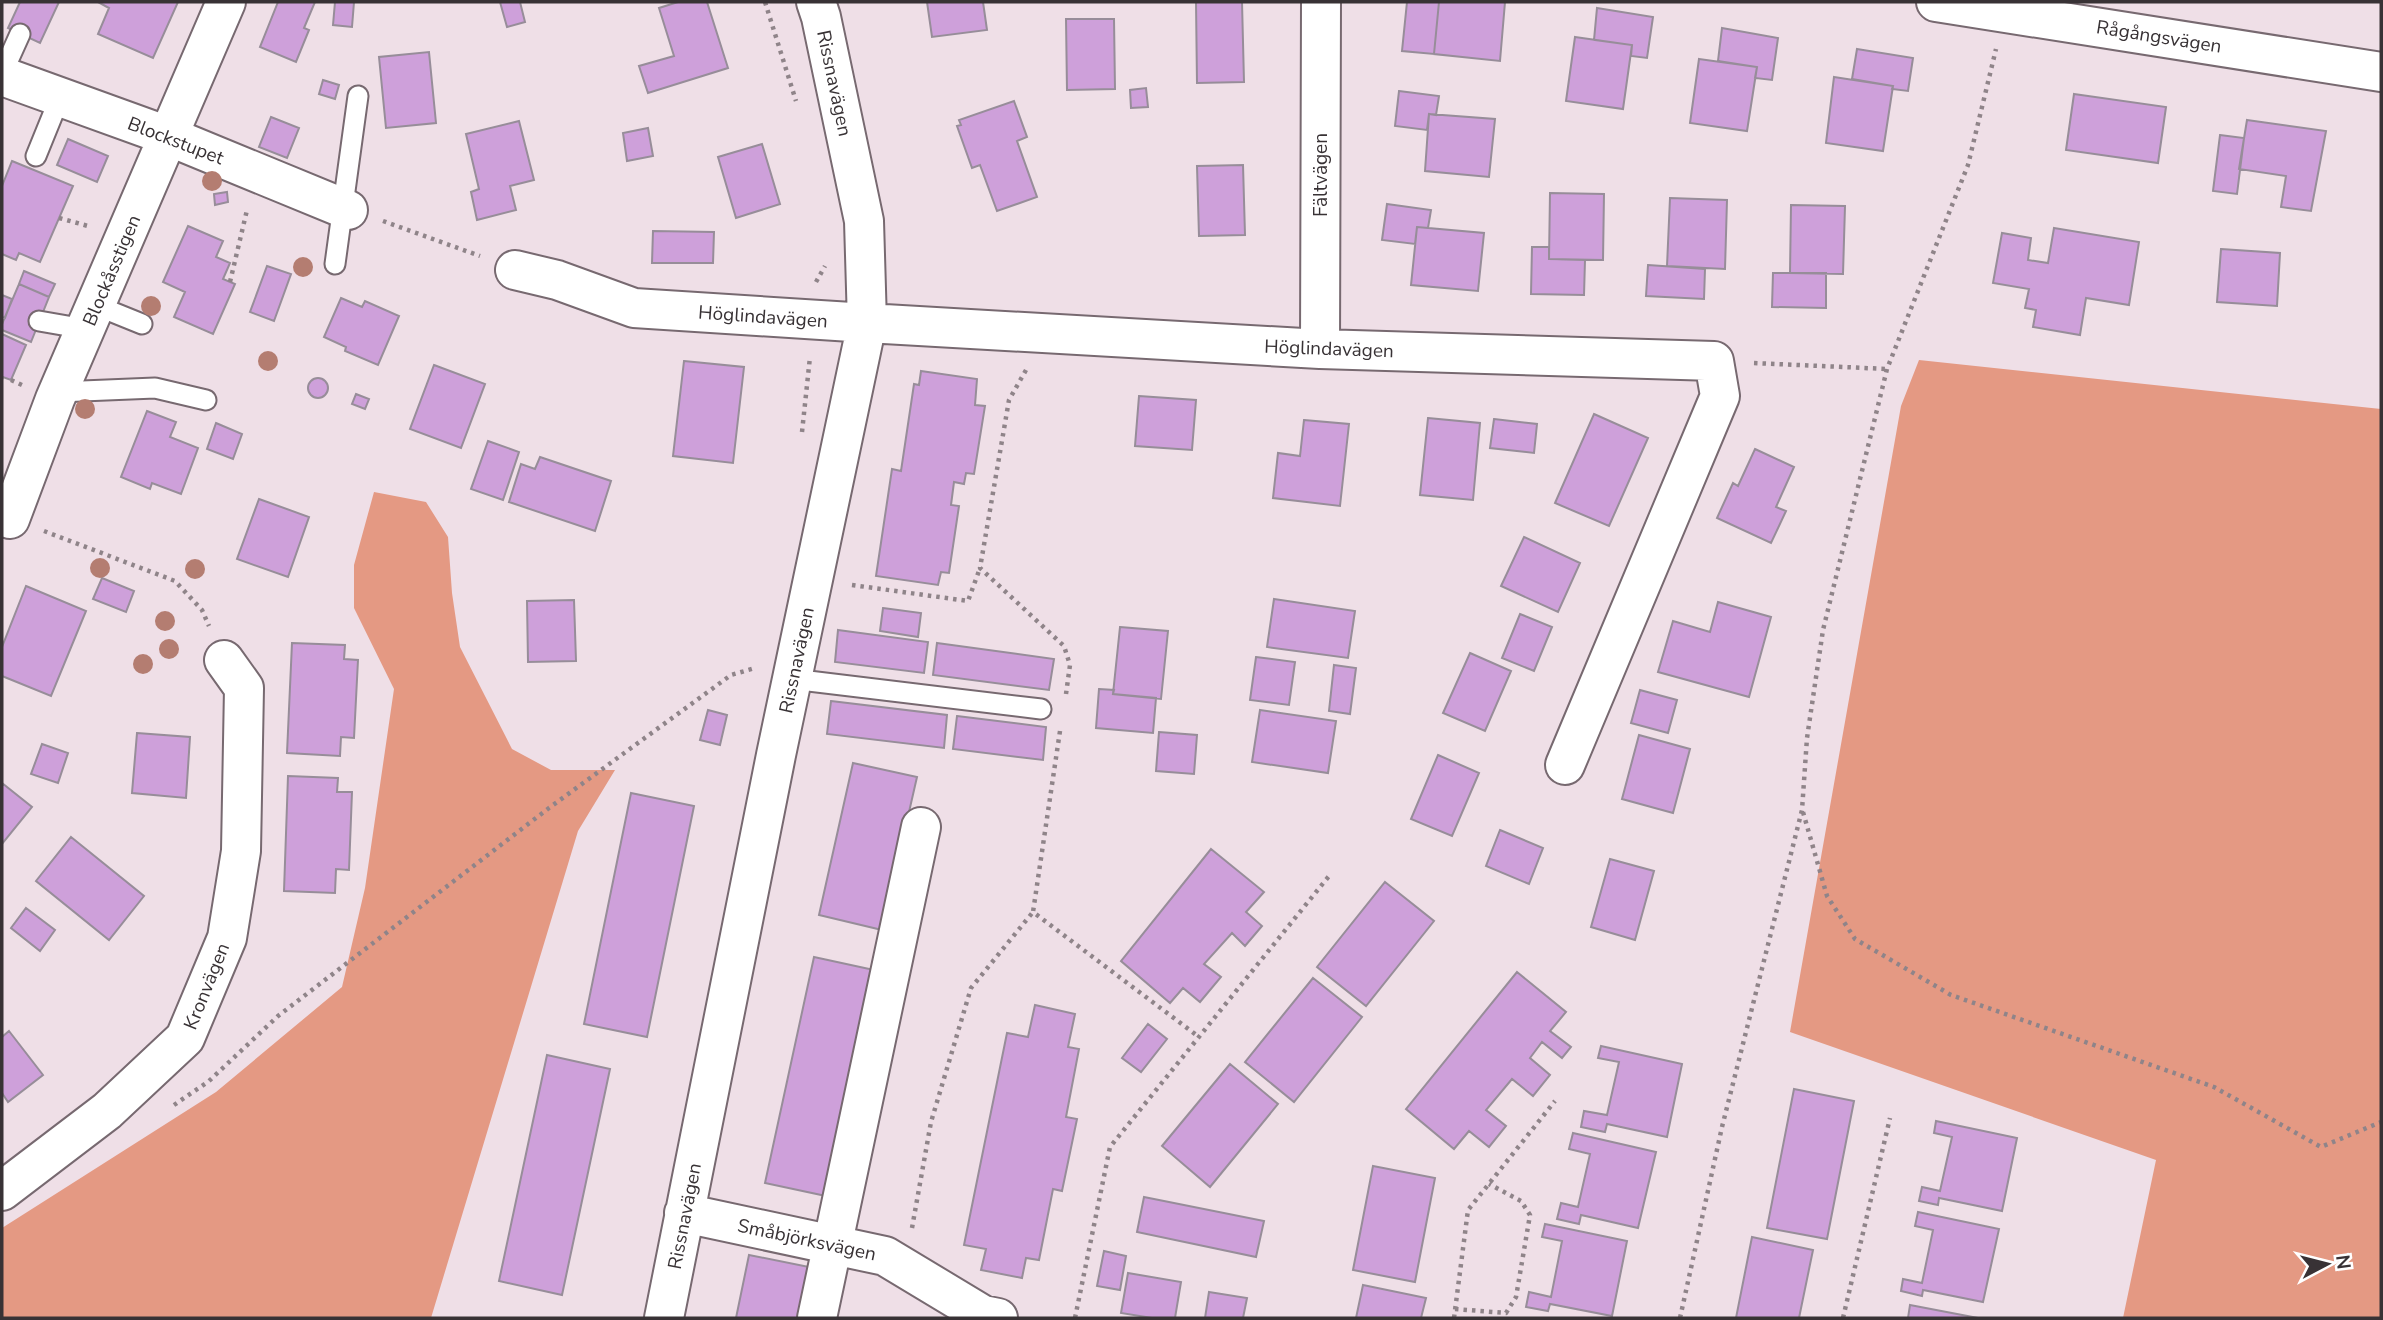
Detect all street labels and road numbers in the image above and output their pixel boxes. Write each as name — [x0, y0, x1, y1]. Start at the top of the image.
street label: Rågångsvägen — [2094, 14, 2223, 60]
street label: Rissnavägen — [810, 28, 858, 139]
street label: Blockstupet — [124, 111, 228, 171]
street label: Fältvägen — [1308, 133, 1334, 217]
street label: Blockåsstigen — [77, 211, 147, 330]
street label: Höglindavägen — [697, 300, 829, 334]
street label: Höglindavägen — [1264, 334, 1394, 364]
street label: Rissnavägen — [773, 605, 821, 716]
street label: Kronvägen — [178, 939, 236, 1034]
street label: Rissnavägen — [662, 1161, 708, 1272]
street label: Småbjörksvägen — [735, 1213, 878, 1267]

